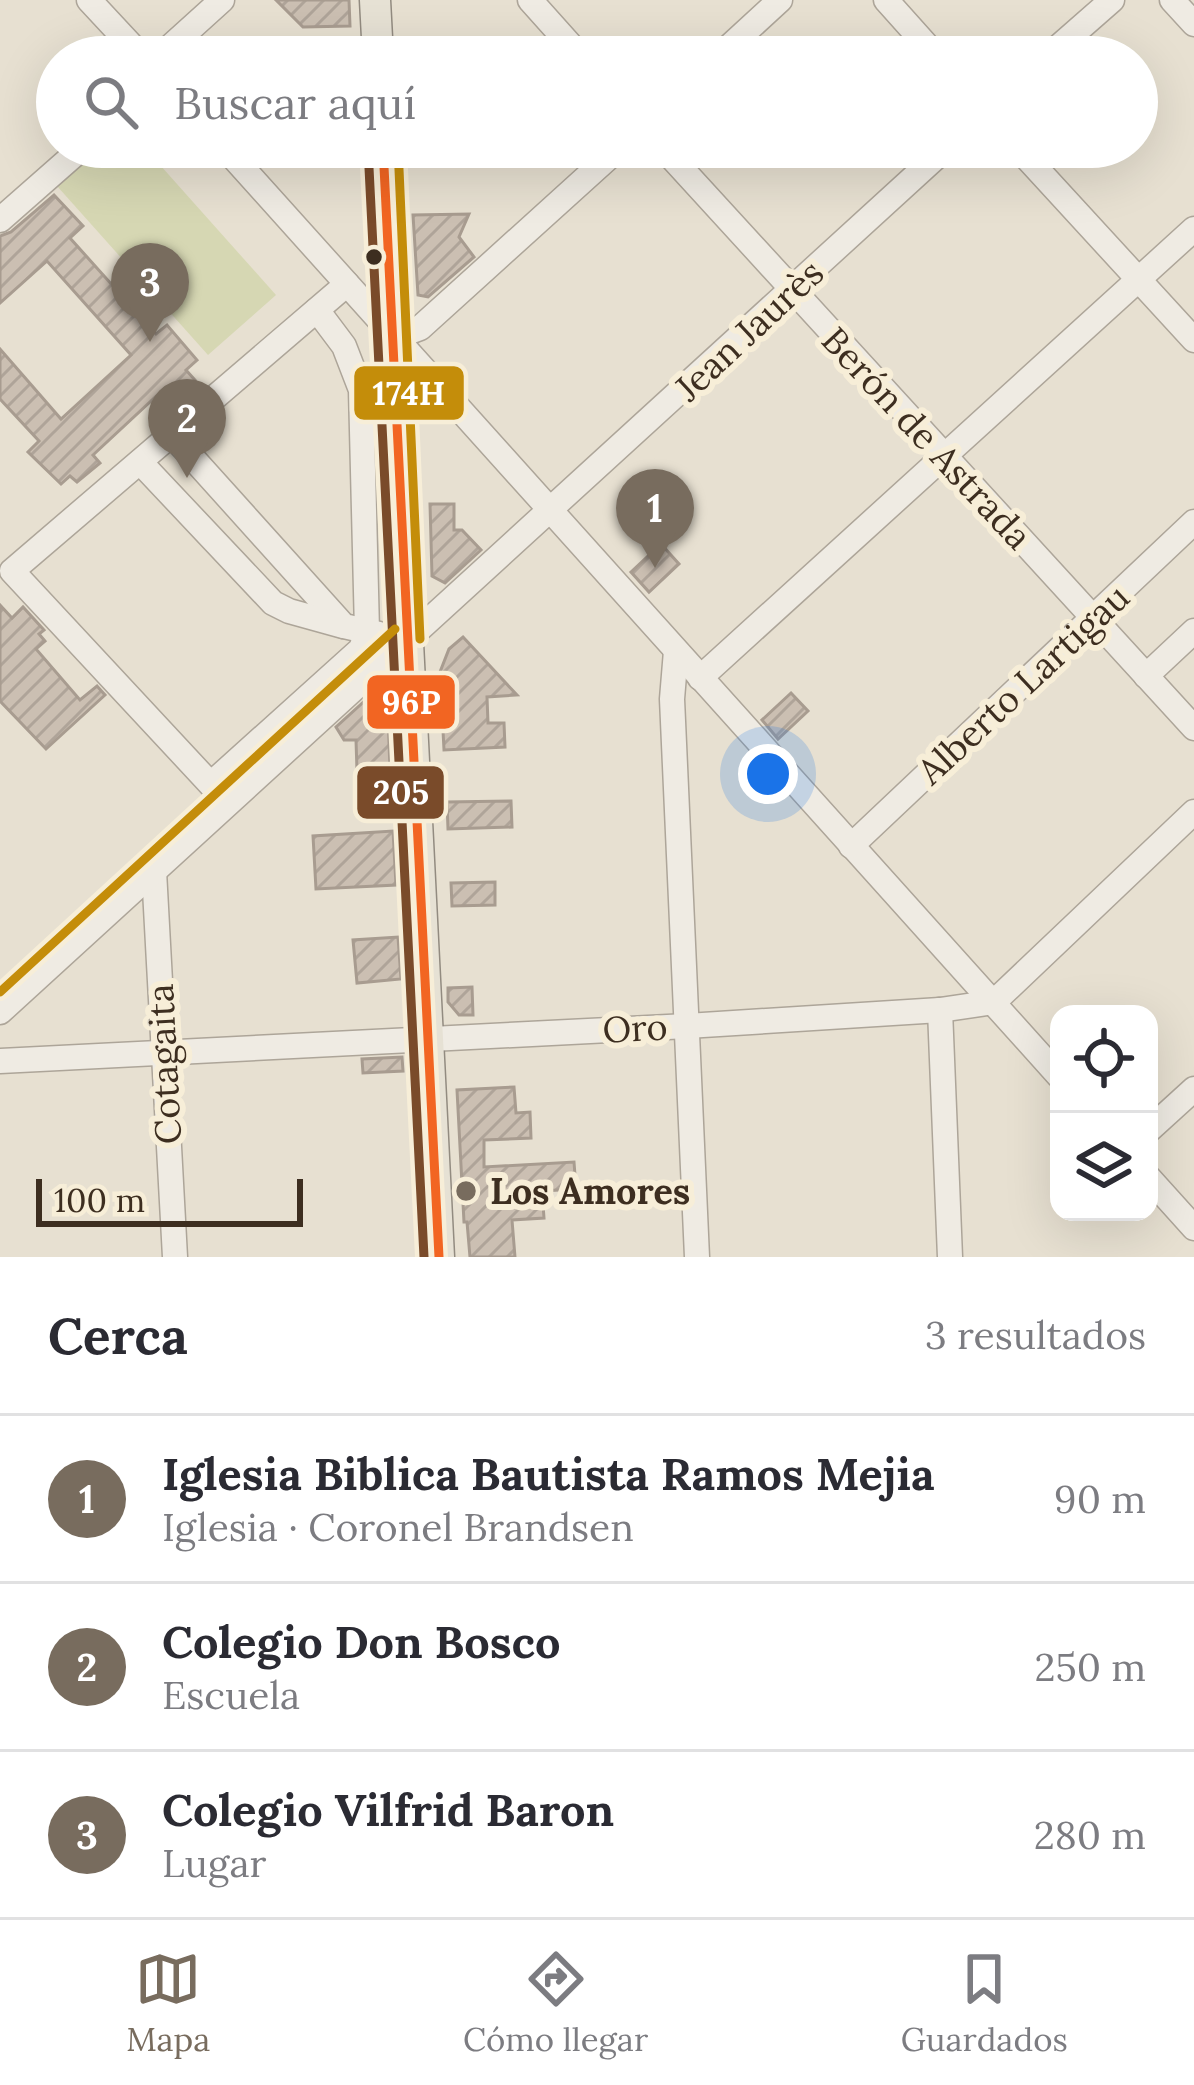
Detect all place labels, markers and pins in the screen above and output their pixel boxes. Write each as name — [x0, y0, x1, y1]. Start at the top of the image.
pin: 3 — [111, 243, 189, 342]
unlabelled marker — [363, 246, 385, 268]
pin: 2 — [148, 379, 226, 478]
pin: 1 — [616, 469, 694, 568]
place label: Los Amores — [490, 1168, 690, 1214]
marker: Los Amores — [453, 1178, 479, 1204]

